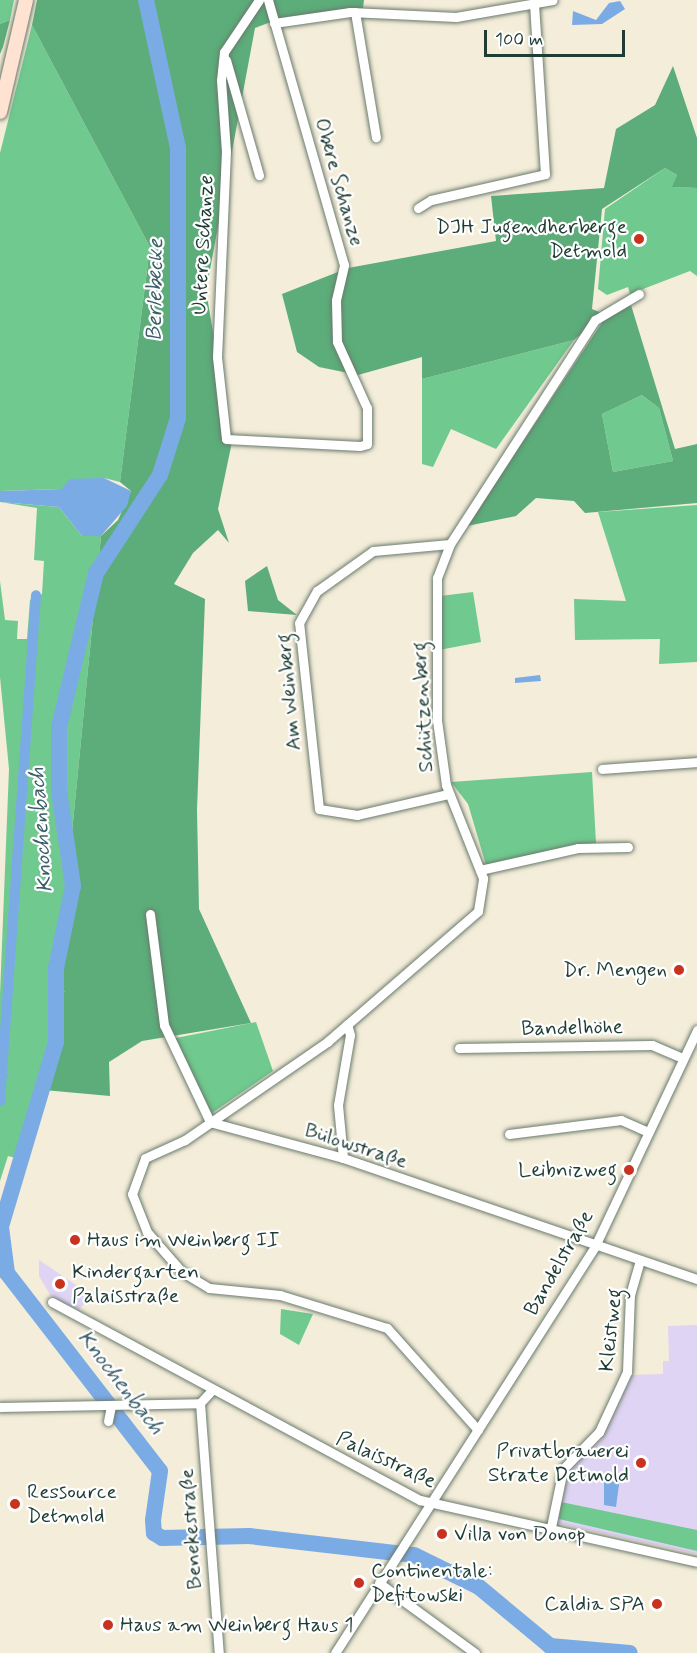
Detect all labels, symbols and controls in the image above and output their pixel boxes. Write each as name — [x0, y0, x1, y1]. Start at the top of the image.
scale bar — [487, 18, 628, 56]
text: 100 m — [495, 28, 543, 52]
street label: Obere Schanze — [309, 115, 369, 249]
street label: Untere Schanze — [187, 174, 219, 316]
place label: DJH Jugendherberge Detmold — [436, 214, 627, 264]
marker: DJH Jugendherberge Detmold — [632, 232, 646, 246]
water label: Berlebecke — [142, 239, 170, 341]
street label: Am Weinberg — [271, 632, 307, 752]
street label: Schützenberg — [407, 641, 439, 773]
water label: Knochenbach — [24, 767, 60, 893]
place label: Dr. Mengen — [563, 957, 667, 983]
marker: Dr. Mengen — [672, 963, 686, 977]
street label: Bandelhöhe — [521, 1015, 623, 1041]
street label: Bülowstraße — [301, 1118, 411, 1174]
place label: Leibnizweg — [518, 1157, 617, 1183]
marker: Leibnizweg — [622, 1163, 636, 1177]
street label: Bandelstraße — [519, 1206, 599, 1320]
place label: Haus im Weinberg II — [87, 1227, 273, 1253]
marker: Haus im Weinberg II — [68, 1233, 82, 1247]
place label: Kindergarten Palaisstraße — [72, 1259, 199, 1309]
marker: Kindergarten Palaisstraße — [53, 1277, 67, 1291]
street label: Kleistweg — [594, 1287, 628, 1373]
water label: Knochenbach — [71, 1325, 169, 1441]
street label: Palaisstraße — [332, 1426, 440, 1494]
place label: Privatbrauerei Strate Detmold — [485, 1438, 629, 1488]
marker: Privatbrauerei Strate Detmold — [634, 1456, 648, 1470]
street label: Benekestraße — [174, 1468, 208, 1590]
place label: Ressource Detmold — [27, 1479, 117, 1529]
marker: Ressource Detmold — [8, 1497, 22, 1511]
place label: Villa von Donop — [454, 1521, 585, 1547]
marker: Villa von Donop — [435, 1527, 449, 1541]
place label: Continentale: Defitowski — [371, 1558, 493, 1608]
marker: Continentale: Defitowski — [352, 1576, 366, 1590]
place label: Caldia SPA — [544, 1591, 645, 1617]
marker: Caldia SPA — [650, 1597, 664, 1611]
place label: Haus am Weinberg Haus 1 — [120, 1612, 346, 1638]
marker: Haus am Weinberg Haus 1 — [101, 1618, 115, 1632]

